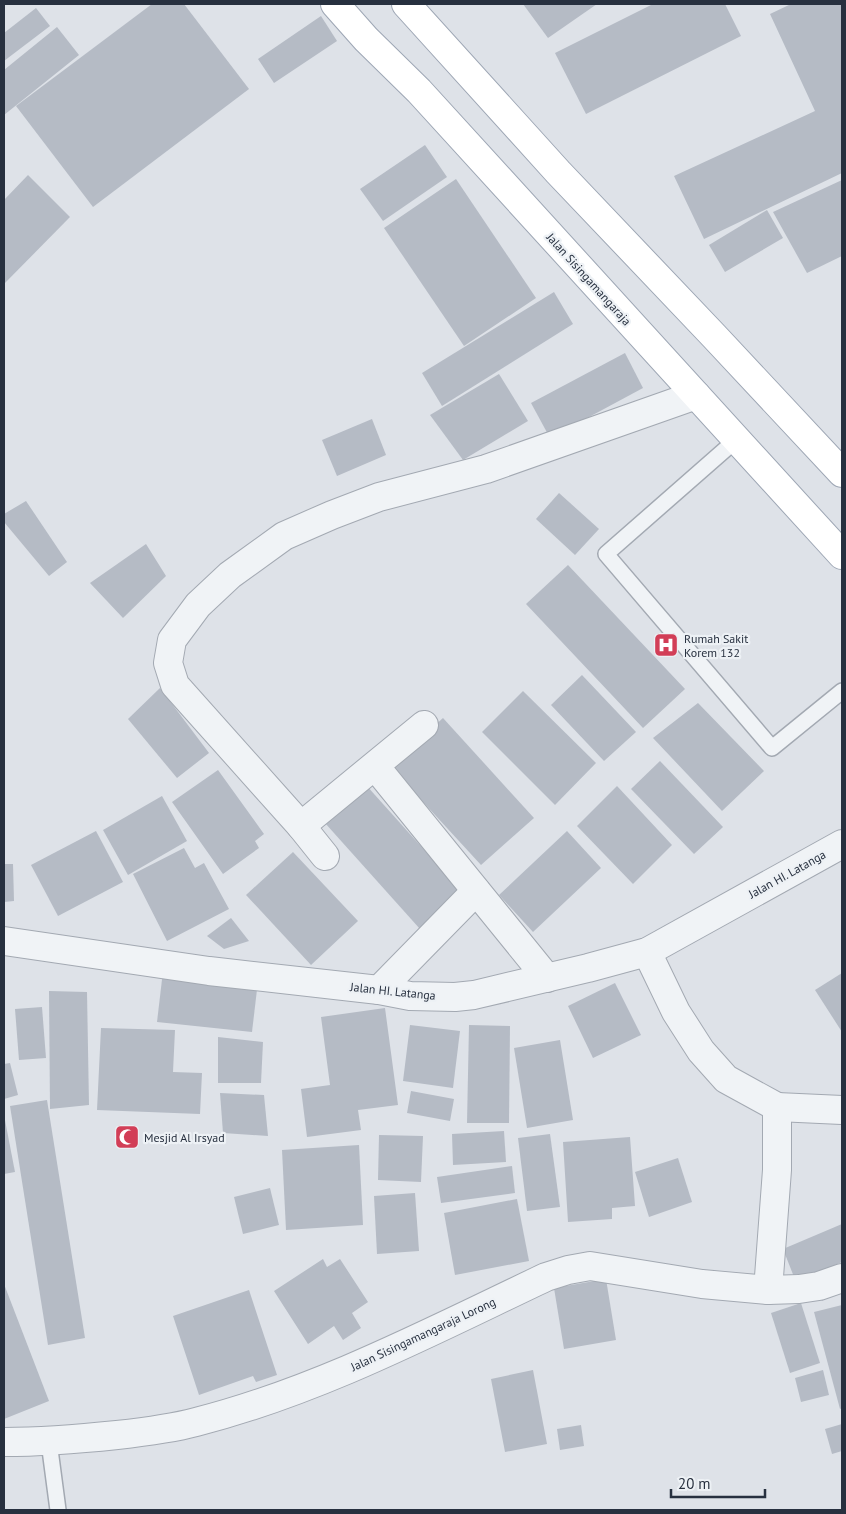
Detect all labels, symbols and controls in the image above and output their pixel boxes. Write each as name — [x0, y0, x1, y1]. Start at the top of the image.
street label: Jalan Sisingamangaraja — [543, 229, 635, 328]
place label: Rumah Sakit Korem 132 — [684, 631, 748, 660]
hospital icon: Rumah Sakit Korem 132 — [653, 632, 679, 658]
street label: Jalan HI. Latanga — [745, 847, 828, 902]
street label: Jalan HI. Latanga — [348, 979, 437, 1003]
mosque icon: Mesjid Al Irsyad — [114, 1124, 140, 1150]
place label: Mesjid Al Irsyad — [144, 1130, 225, 1145]
street label: Jalan Sisingamangaraja Lorong — [347, 1294, 498, 1375]
scale bar — [671, 1466, 765, 1498]
text: 20 m — [678, 1474, 711, 1493]

